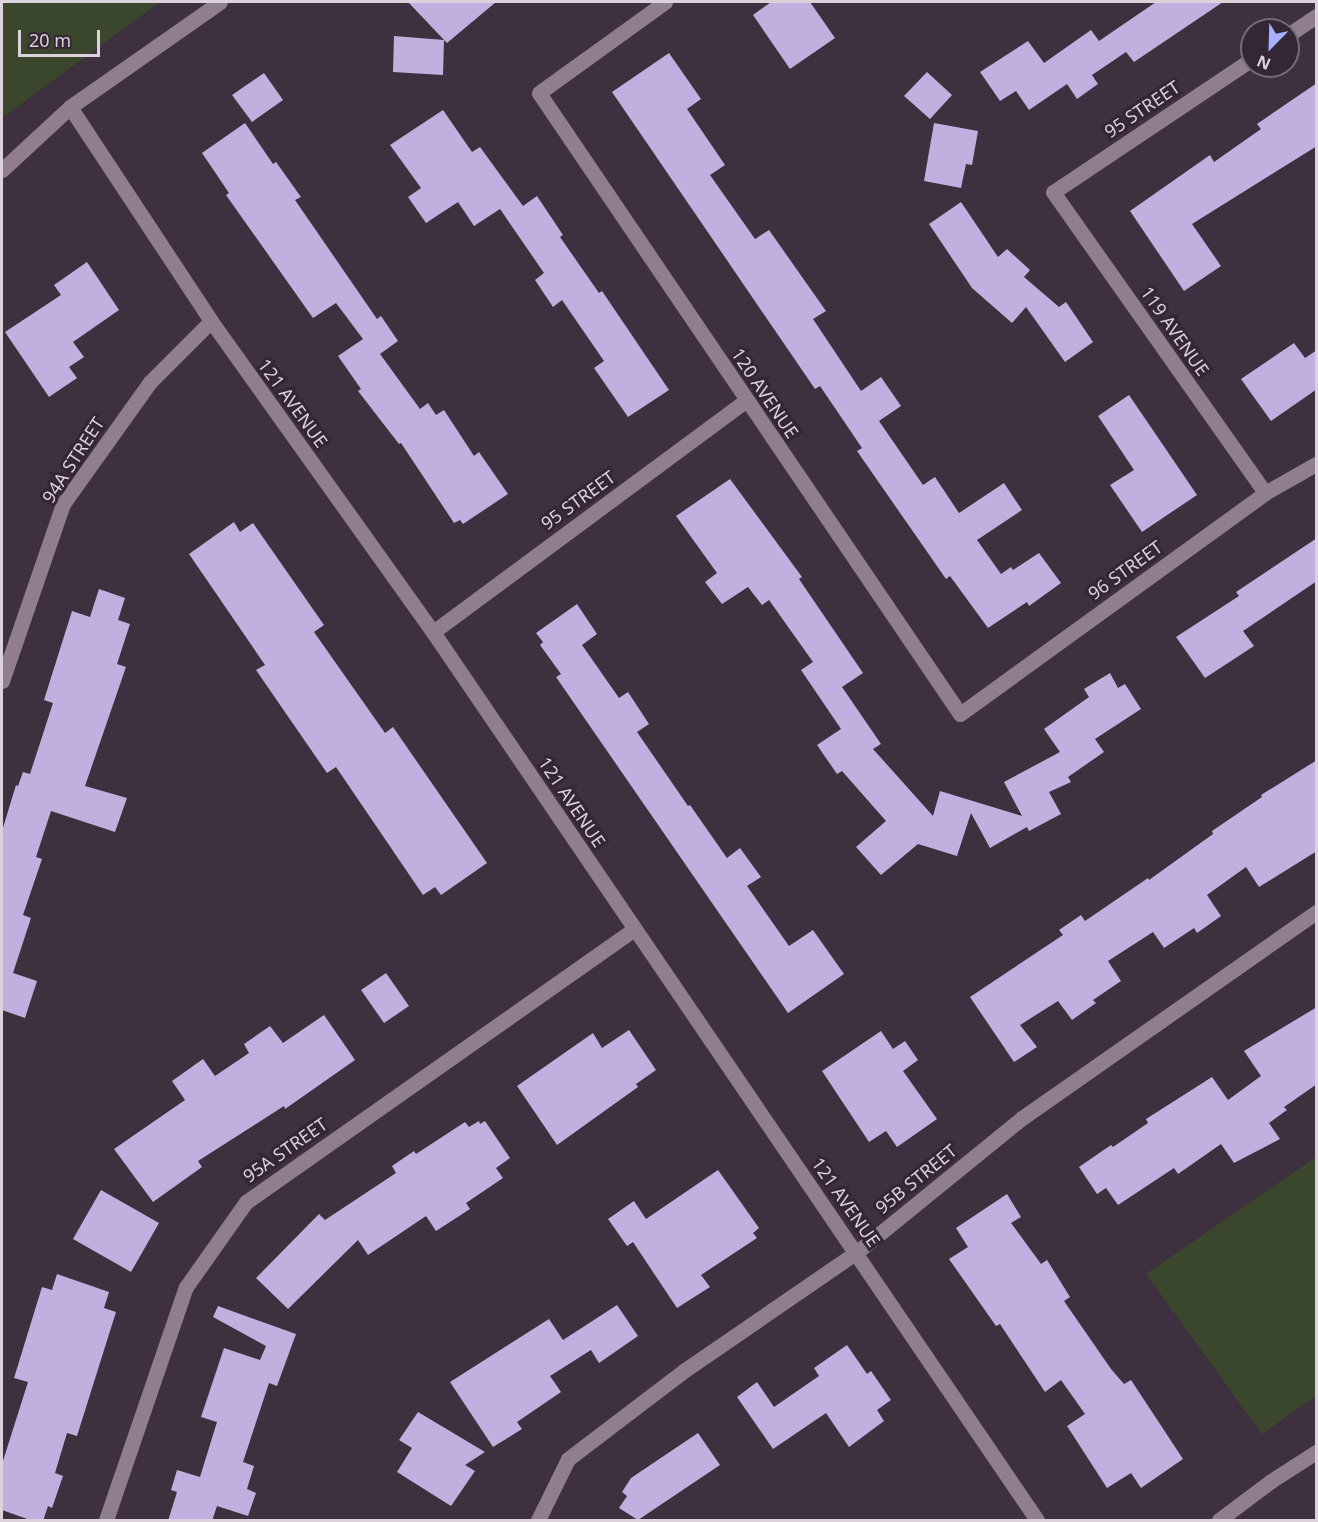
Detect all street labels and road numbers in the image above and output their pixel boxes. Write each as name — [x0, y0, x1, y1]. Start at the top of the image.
street label: 95 STREET — [1100, 76, 1184, 142]
street label: 119 AVENUE — [1136, 282, 1214, 380]
street label: 120 AVENUE — [727, 344, 803, 442]
street label: 121 AVENUE — [254, 355, 332, 451]
street label: 94A STREET — [37, 413, 109, 507]
street label: 95 STREET — [537, 466, 619, 534]
street label: 96 STREET — [1084, 536, 1166, 604]
street label: 121 AVENUE — [534, 753, 610, 851]
street label: 95A STREET — [239, 1113, 331, 1187]
street label: 95B STREET — [871, 1140, 961, 1218]
street label: 121 AVENUE — [807, 1153, 885, 1251]

